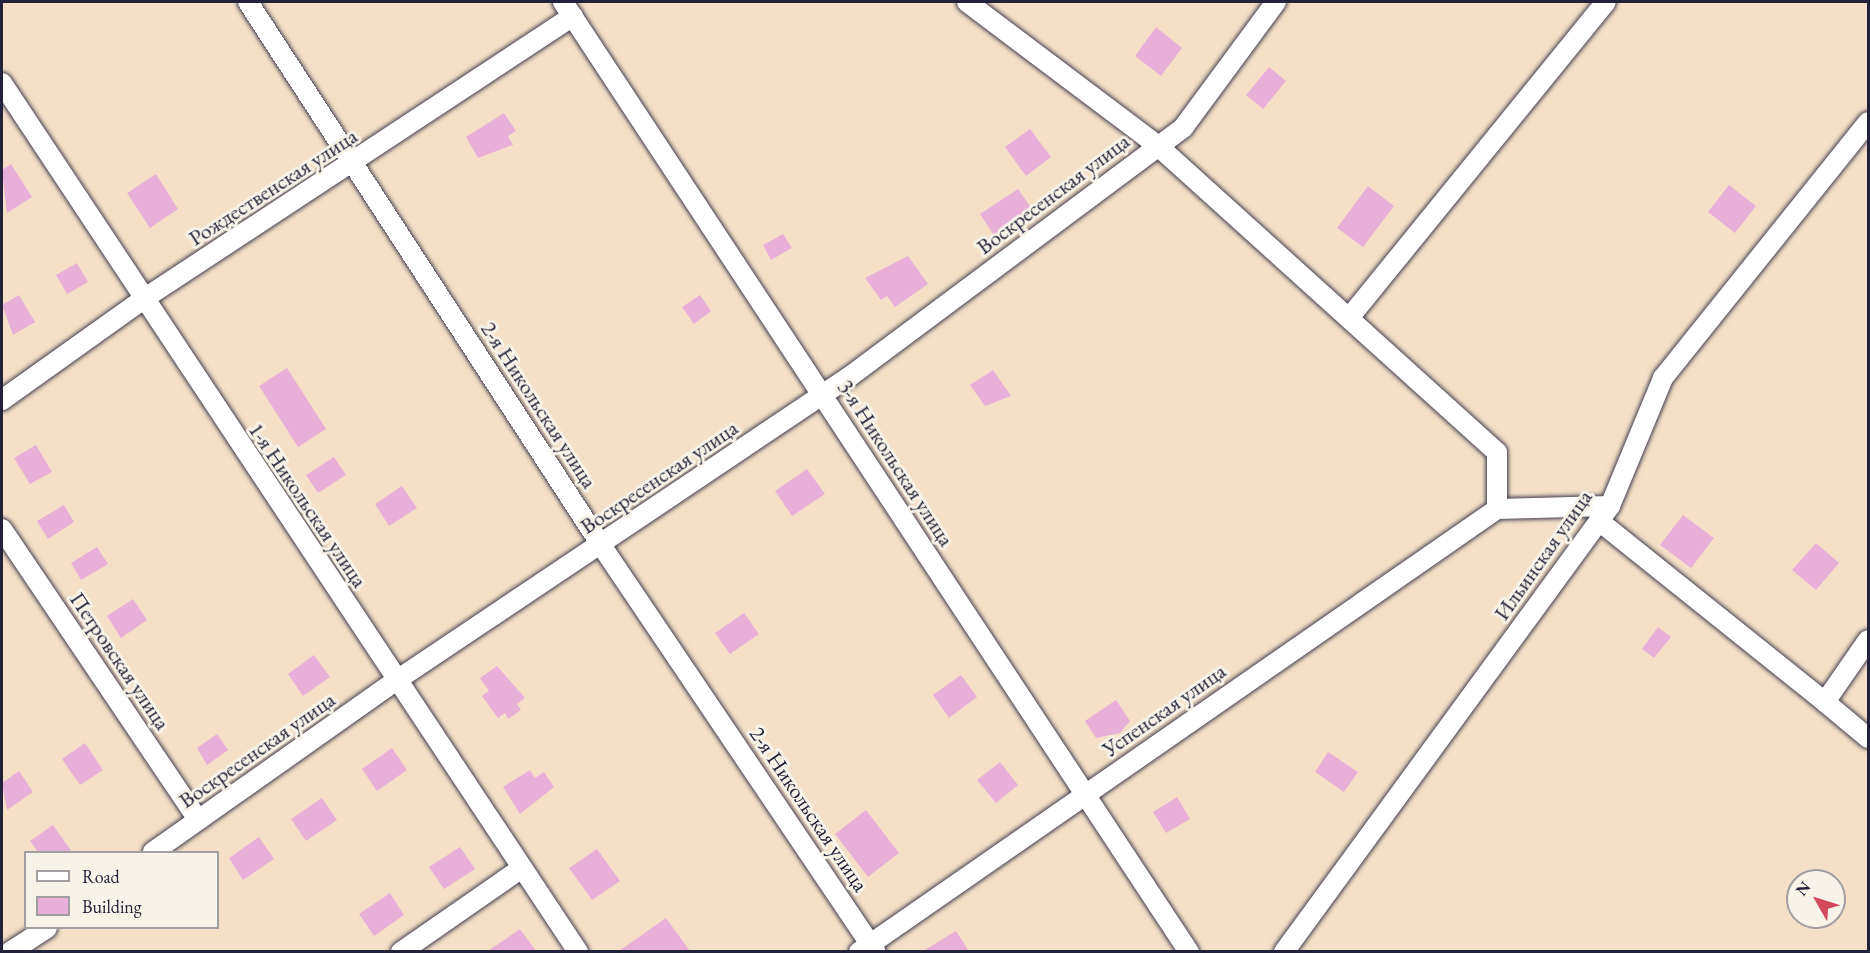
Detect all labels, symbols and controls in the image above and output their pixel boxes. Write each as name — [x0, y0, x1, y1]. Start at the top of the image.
street label: Рождественская улица — [184, 123, 362, 251]
street label: Воскресенская улица — [971, 128, 1135, 260]
street label: 2-я Никольская улица — [475, 317, 603, 493]
street label: 3-я Никольская улица — [832, 375, 960, 551]
street label: Воскресенская улица — [575, 414, 743, 540]
street label: 1-я Никольская улица — [243, 417, 373, 593]
street label: Ильинская улица — [1488, 485, 1598, 625]
street label: Петровская улица — [64, 587, 176, 735]
street label: Успенская улица — [1097, 658, 1231, 762]
street label: Воскресенская улица — [174, 686, 340, 814]
street label: 2-я Никольская улица — [744, 721, 874, 897]
legend — [24, 851, 219, 929]
text: Road — [82, 865, 120, 888]
north arrow — [1786, 869, 1846, 929]
text: N — [1791, 877, 1815, 900]
text: Building — [82, 895, 142, 918]

